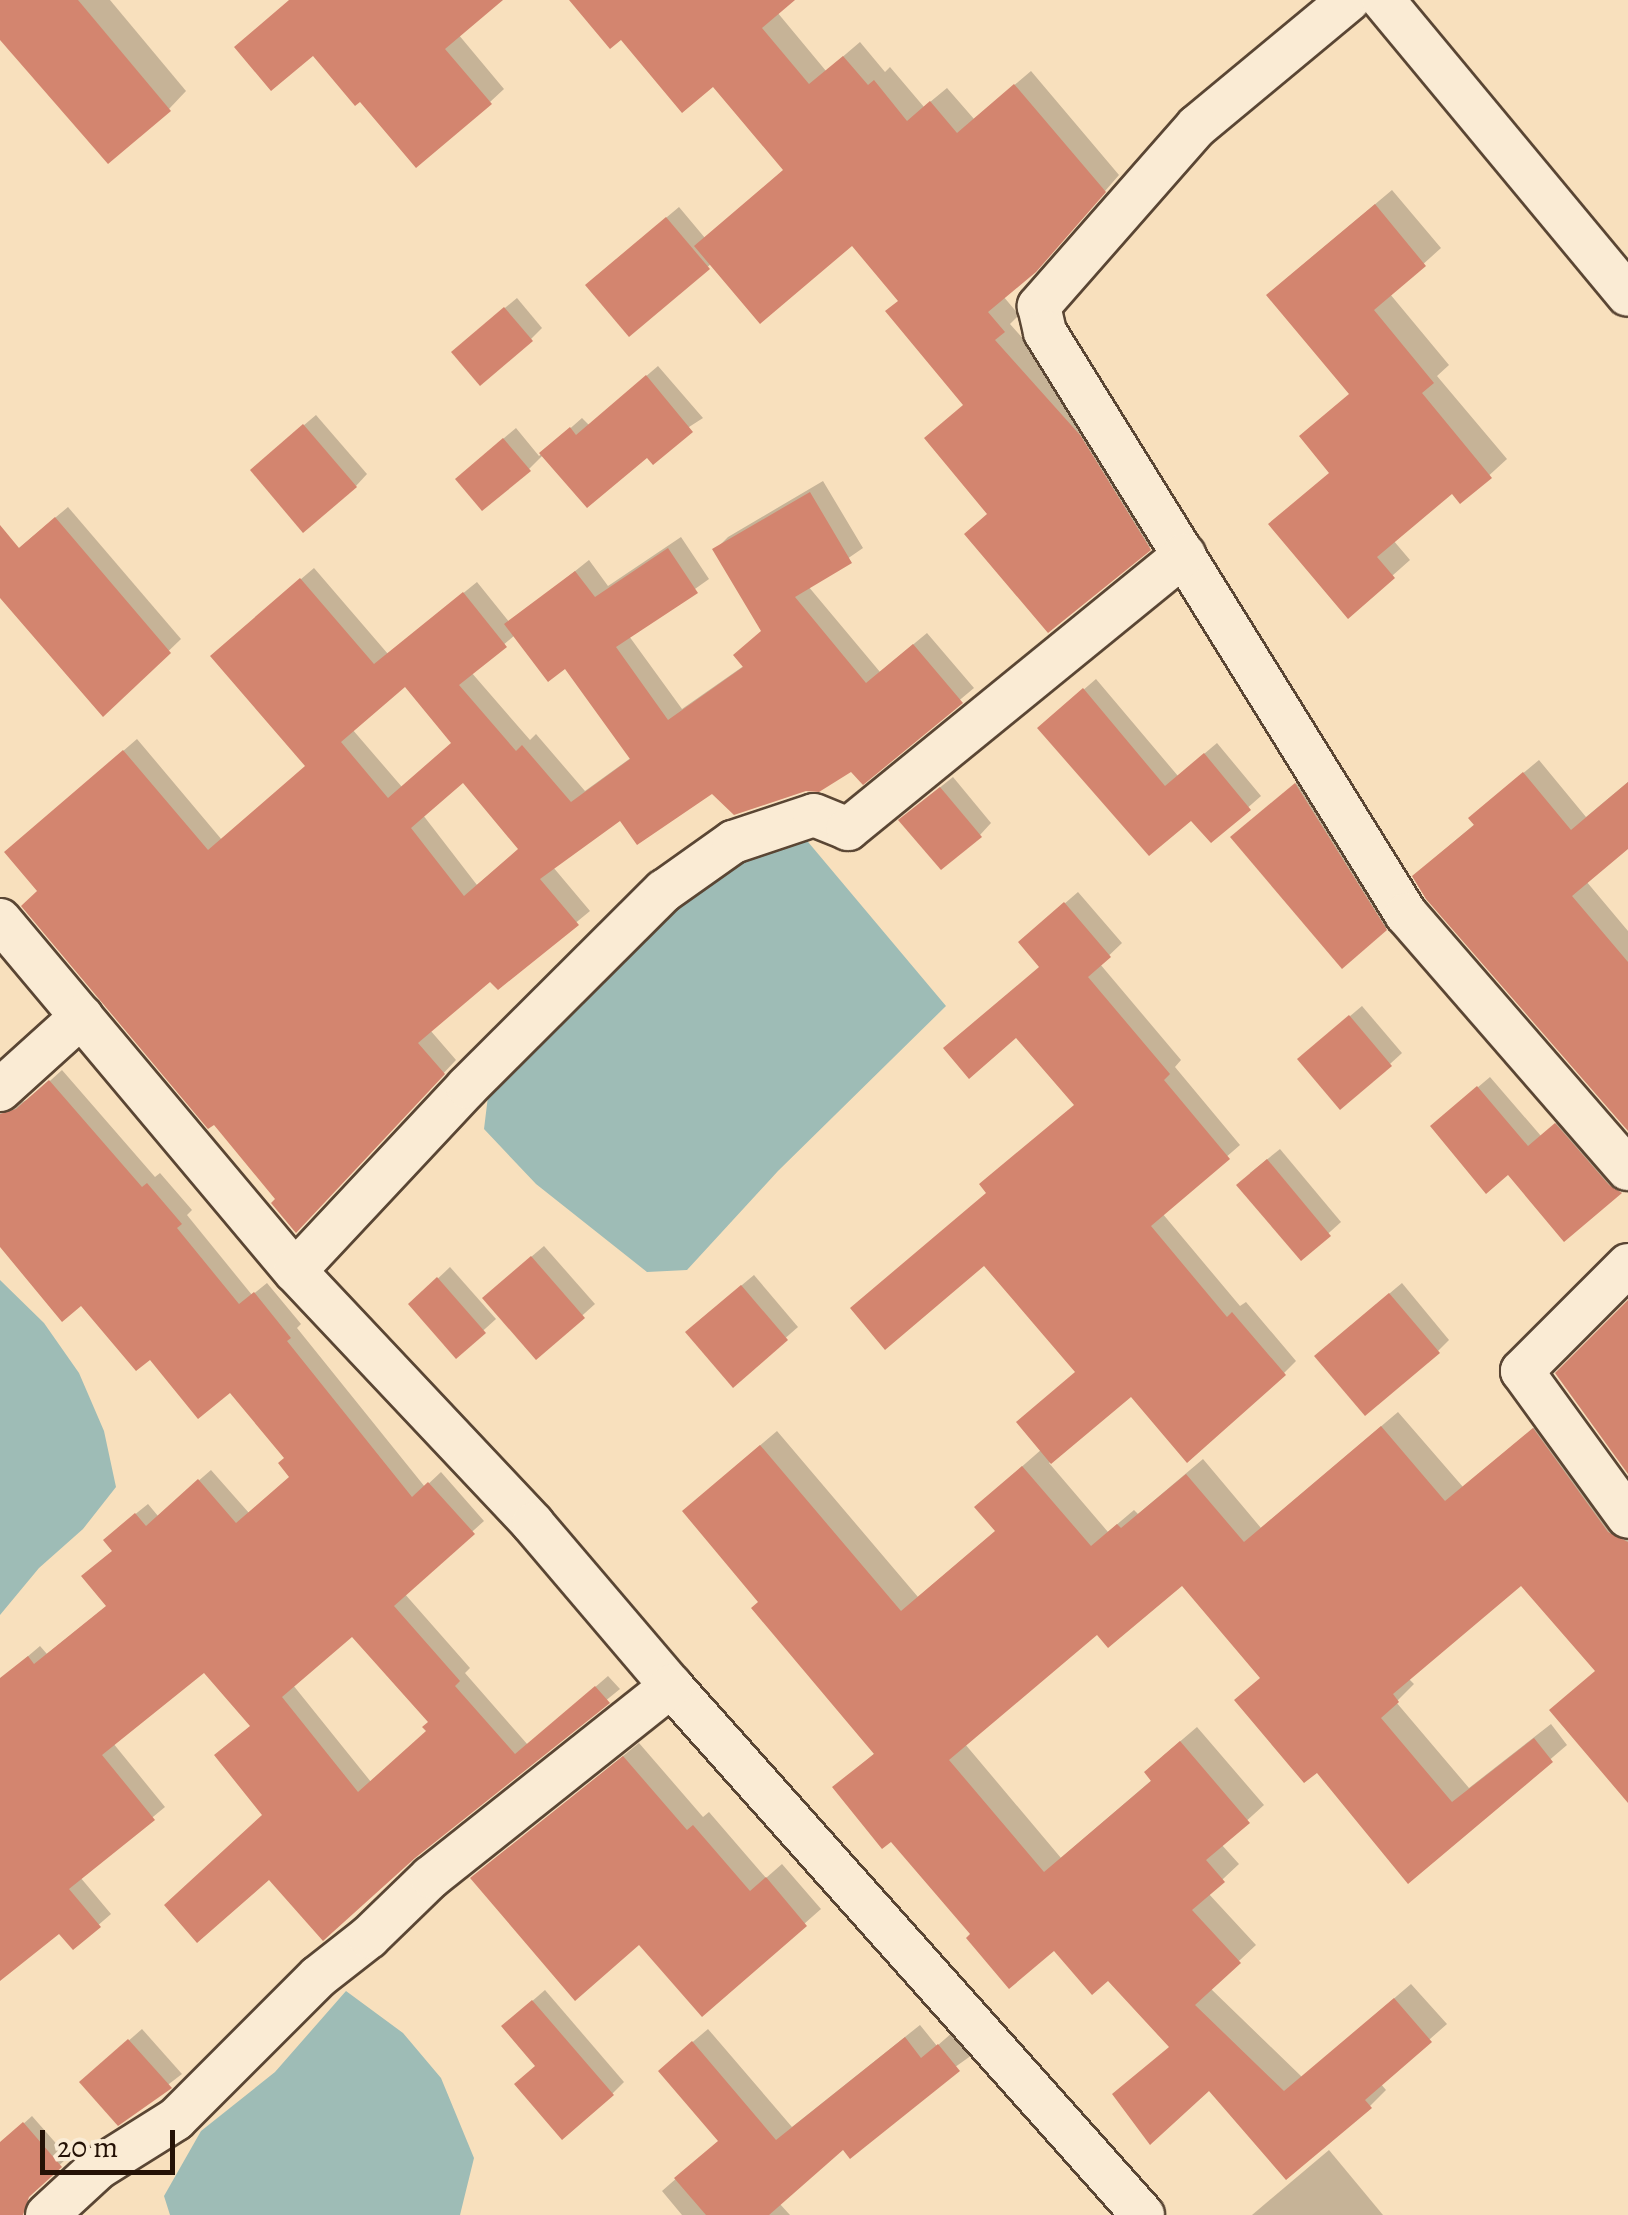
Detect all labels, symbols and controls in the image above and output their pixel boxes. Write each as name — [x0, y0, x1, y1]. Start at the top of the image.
scale bar — [45, 2110, 180, 2172]
text: 20 m — [57, 2127, 118, 2167]

